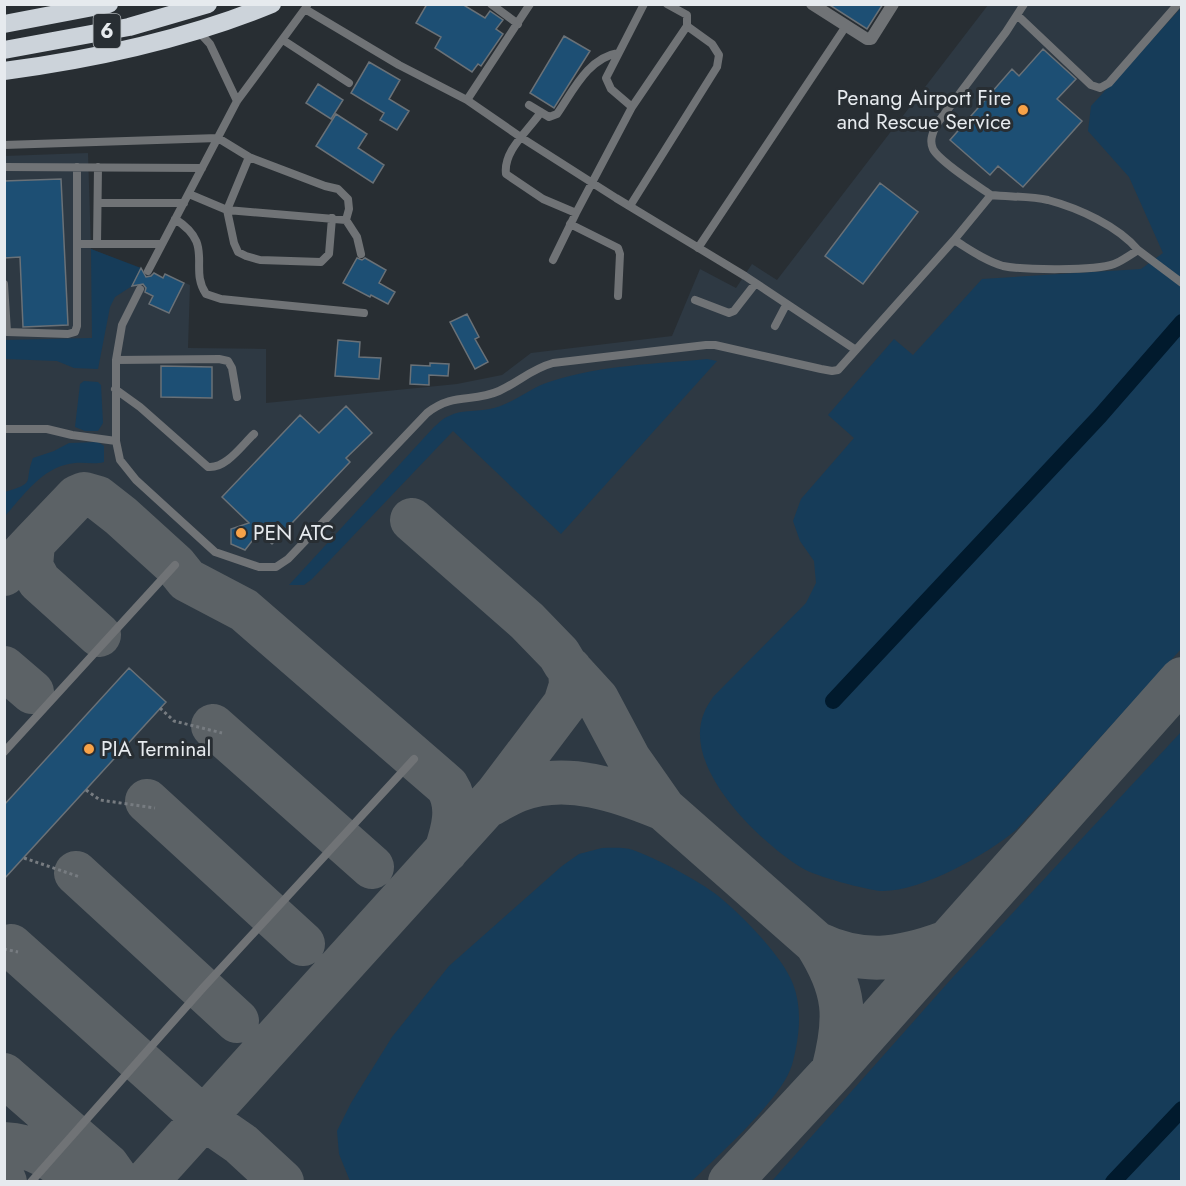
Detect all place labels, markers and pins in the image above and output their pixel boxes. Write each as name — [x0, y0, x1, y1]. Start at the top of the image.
place label: Penang Airport Fire and Rescue Service — [837, 83, 1011, 137]
marker: Penang Airport Fire and Rescue Service — [1016, 103, 1030, 117]
place label: PEN ATC — [253, 518, 334, 548]
marker: PEN ATC — [234, 526, 248, 540]
place label: PIA Terminal — [101, 734, 211, 764]
marker: PIA Terminal — [82, 742, 96, 756]

